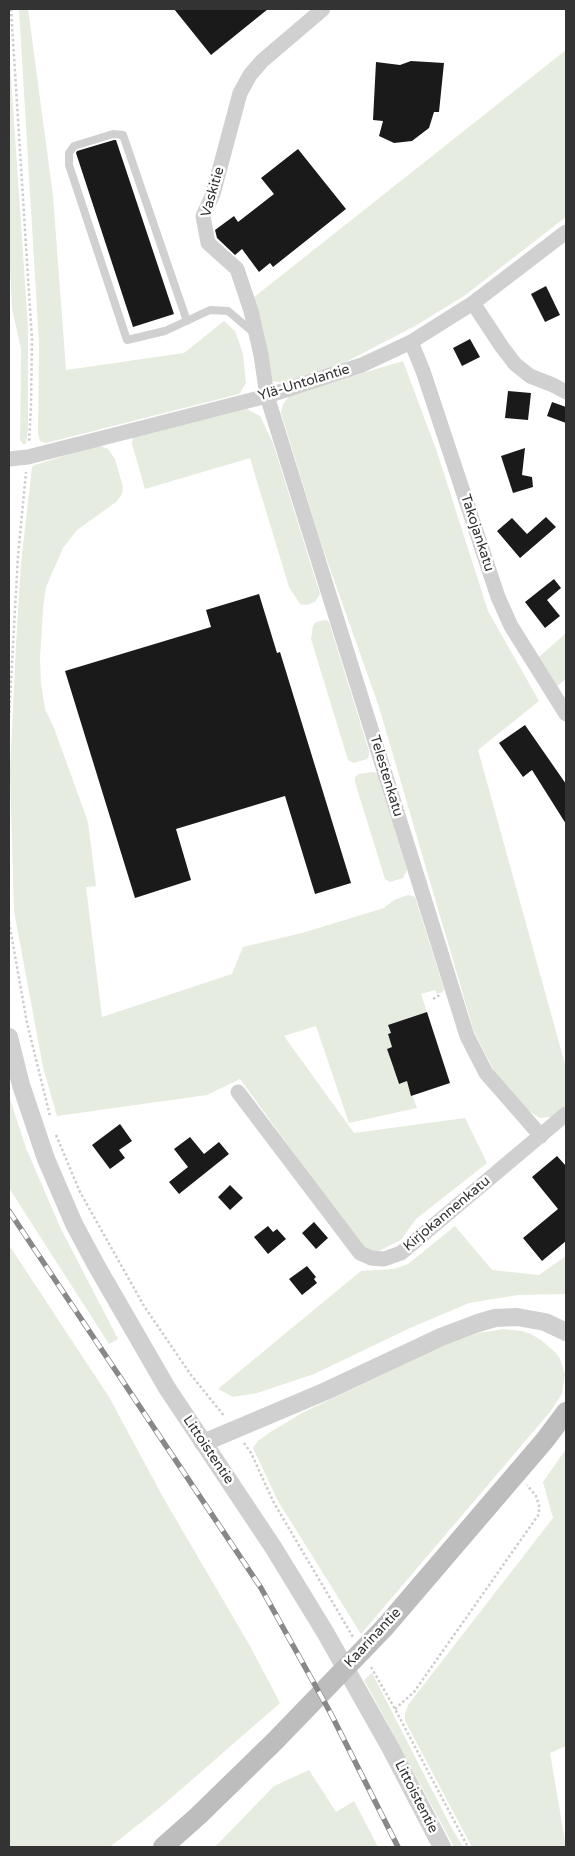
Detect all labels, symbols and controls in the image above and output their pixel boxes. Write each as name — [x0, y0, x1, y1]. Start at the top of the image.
street label: Vaskitie — [198, 165, 228, 219]
street label: Ylä-Untolantie — [256, 361, 352, 405]
street label: Takojankatu — [457, 492, 497, 574]
street label: Telestenkatu — [366, 733, 406, 819]
street label: Kirjokannenkatu — [400, 1173, 494, 1255]
street label: Littoistentie — [179, 1413, 237, 1487]
street label: Kaarinantie — [341, 1605, 405, 1671]
street label: Littoistentie — [391, 1758, 441, 1836]

